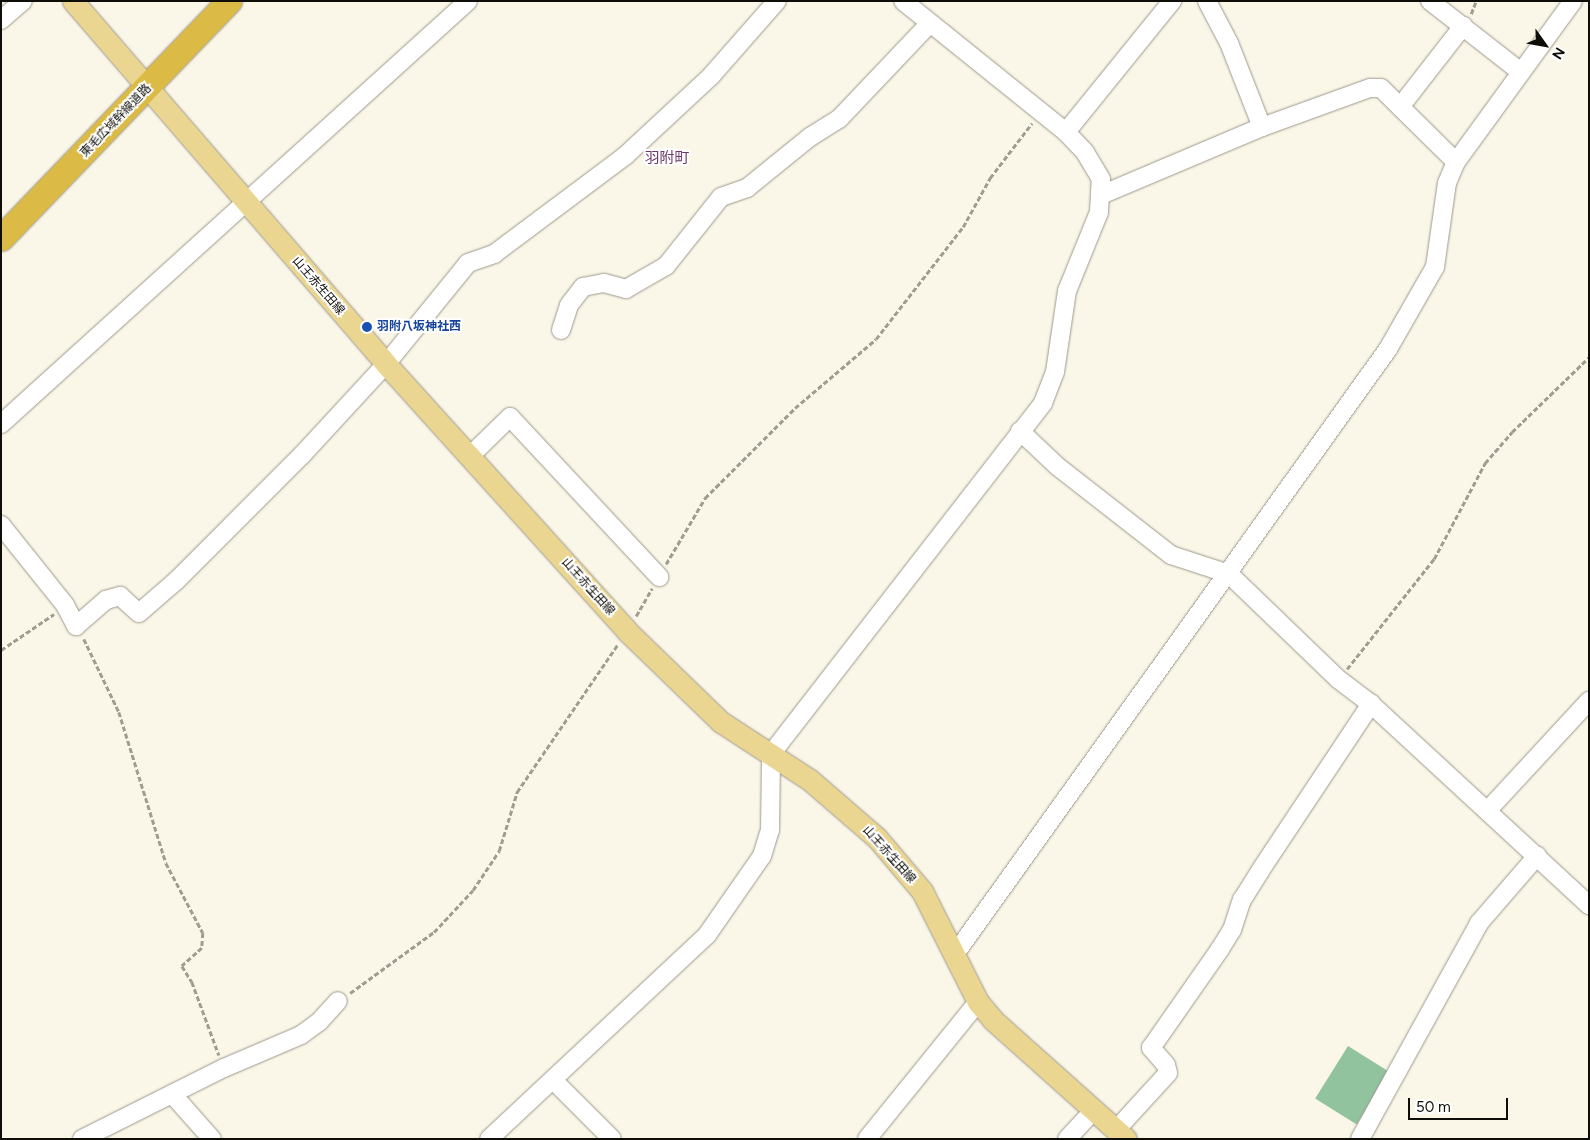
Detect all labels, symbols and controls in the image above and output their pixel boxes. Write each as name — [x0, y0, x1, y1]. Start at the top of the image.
north arrow — [1520, 20, 1570, 70]
text: N — [1548, 44, 1568, 62]
street label: 東毛広域幹線道路 — [77, 81, 155, 161]
district label: 羽附町 — [645, 150, 689, 168]
street label: 山王赤生田線 — [289, 254, 347, 318]
place label: 羽附八坂神社西 — [377, 320, 461, 334]
marker: 羽附八坂神社西 — [361, 321, 373, 333]
street label: 山王赤生田線 — [559, 555, 617, 619]
street label: 山王赤生田線 — [860, 823, 918, 887]
scale bar — [1410, 1088, 1510, 1120]
text: 50 m — [1416, 1098, 1451, 1116]

